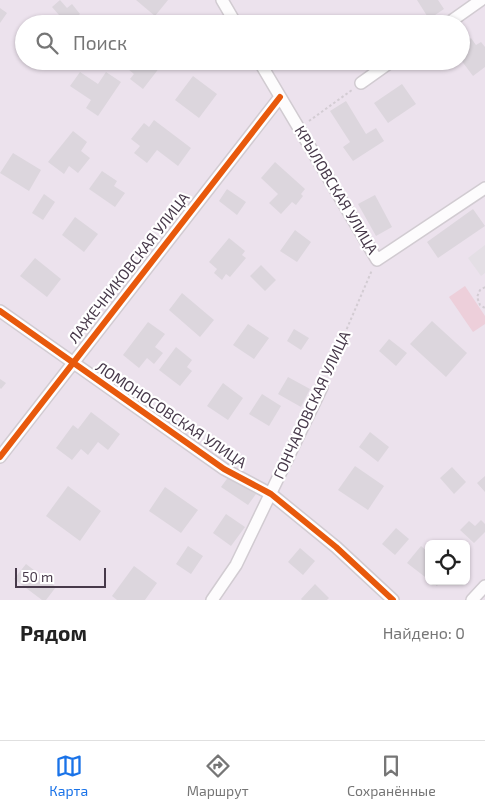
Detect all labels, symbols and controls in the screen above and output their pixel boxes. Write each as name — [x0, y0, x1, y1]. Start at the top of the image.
search box — [15, 15, 470, 70]
icon: search — [33, 29, 61, 57]
text: Поиск — [73, 31, 127, 54]
street label: КРЫЛОВСКАЯ УЛИЦА — [291, 122, 383, 258]
street label: ЛАЖЕЧНИКОВСКАЯ УЛИЦА — [64, 188, 193, 346]
street label: ГОНЧАРОВСКАЯ УЛИЦА — [269, 327, 354, 482]
street label: ЛОМОНОСОВСКАЯ УЛИЦА — [93, 357, 251, 472]
map controls — [425, 540, 470, 585]
button: locate — [425, 540, 470, 585]
scale bar — [15, 565, 106, 588]
text: 50 m — [22, 568, 53, 585]
text: Рядом — [20, 620, 87, 645]
text: Найдено: 0 — [383, 623, 465, 642]
tab: Карта — [49, 752, 88, 799]
tab: Маршрут — [187, 752, 249, 799]
tab: Сохранённые — [347, 752, 436, 799]

